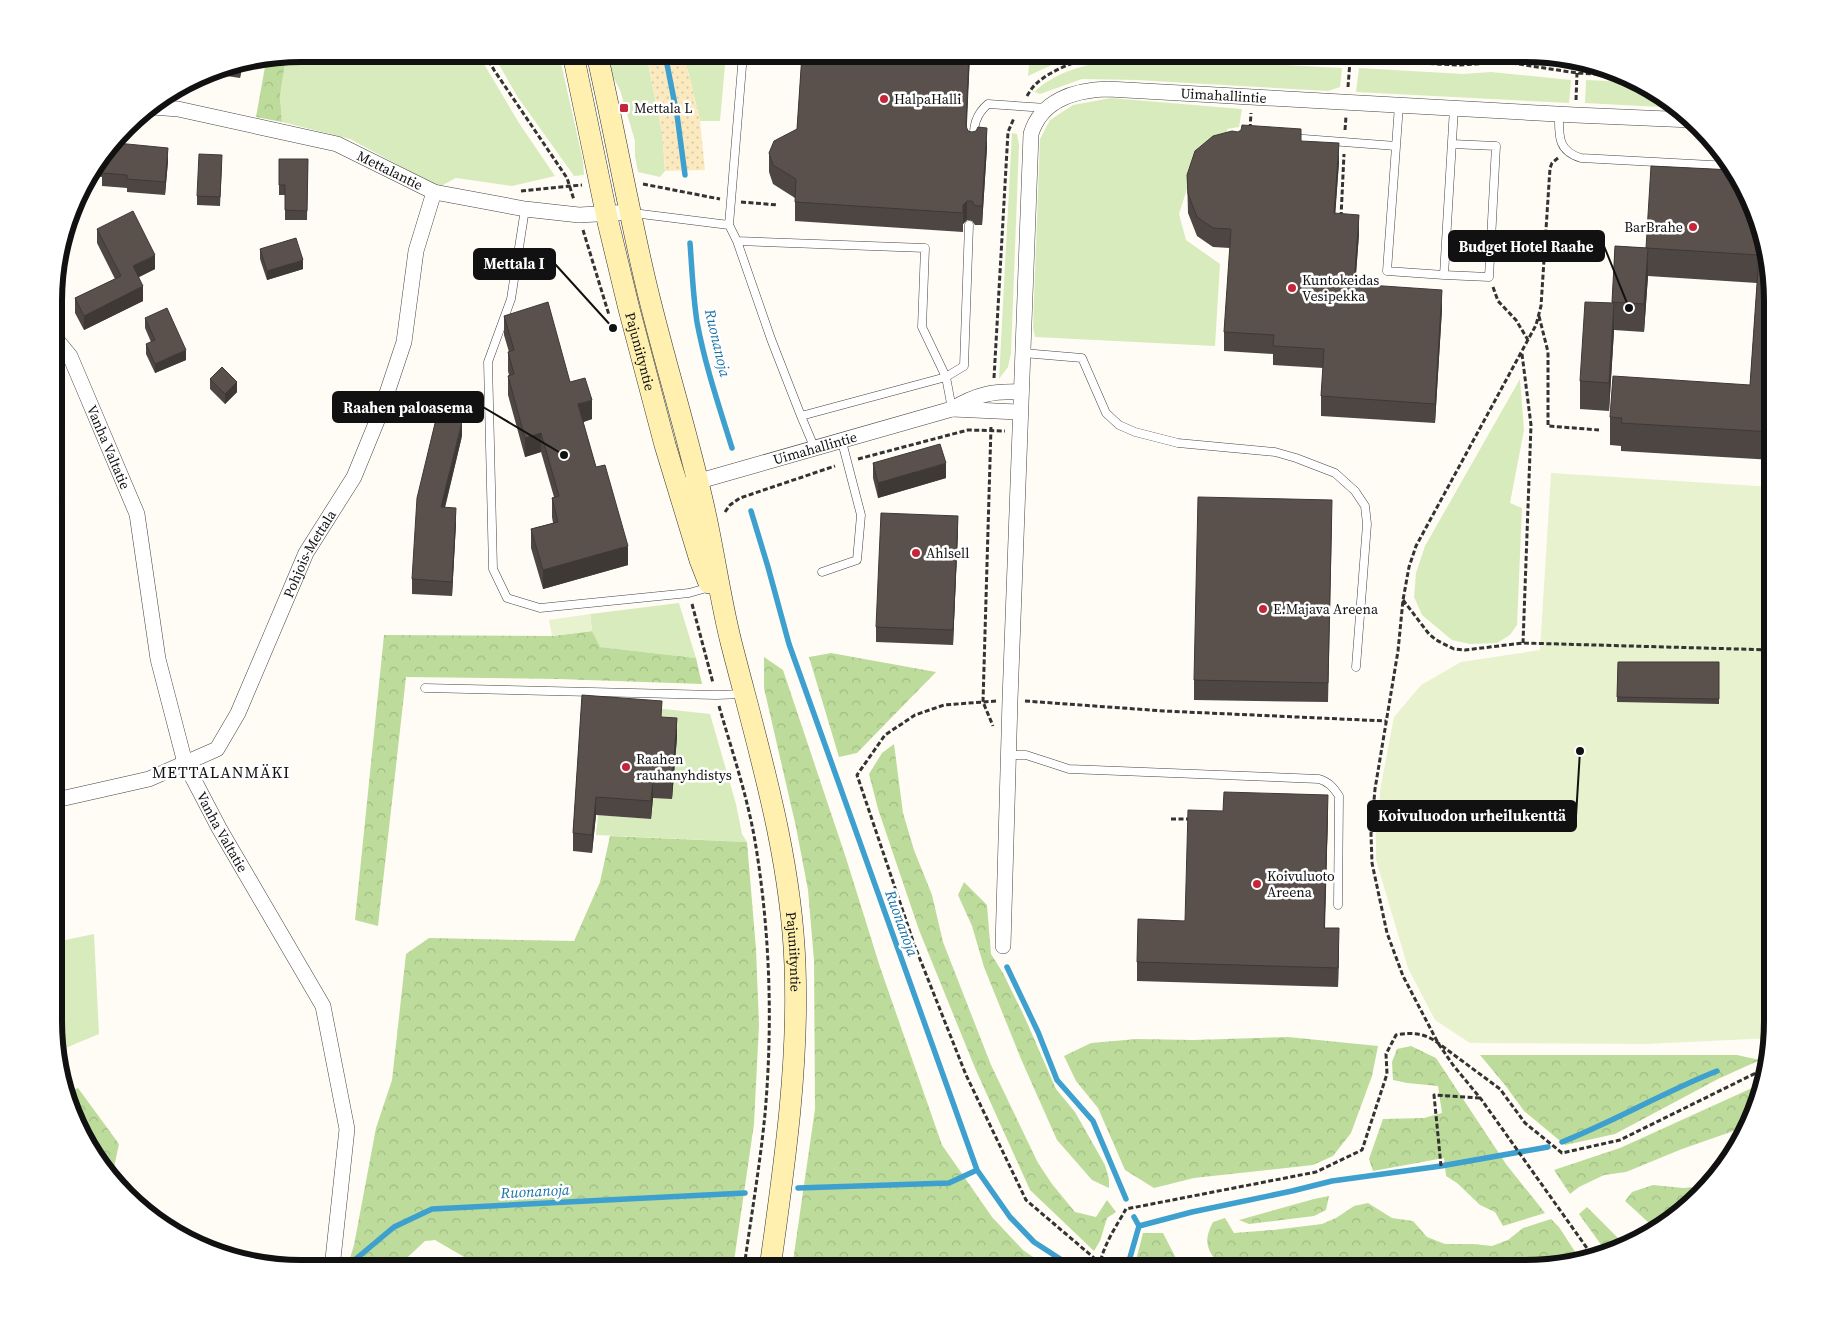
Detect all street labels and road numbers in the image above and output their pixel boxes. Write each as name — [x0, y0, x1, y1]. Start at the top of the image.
street label: Uimahallintie — [1180, 83, 1267, 108]
street label: Mettalantie — [354, 145, 426, 195]
street label: Pajuniityntie — [620, 310, 660, 393]
street label: Vanha Valtatie — [82, 402, 135, 492]
street label: Uimahallintie — [771, 427, 859, 470]
street label: Pohjois-Mettala — [278, 505, 341, 601]
street label: Vanha Valtatie — [192, 788, 253, 876]
street label: Pajuniityntie — [781, 911, 806, 992]

